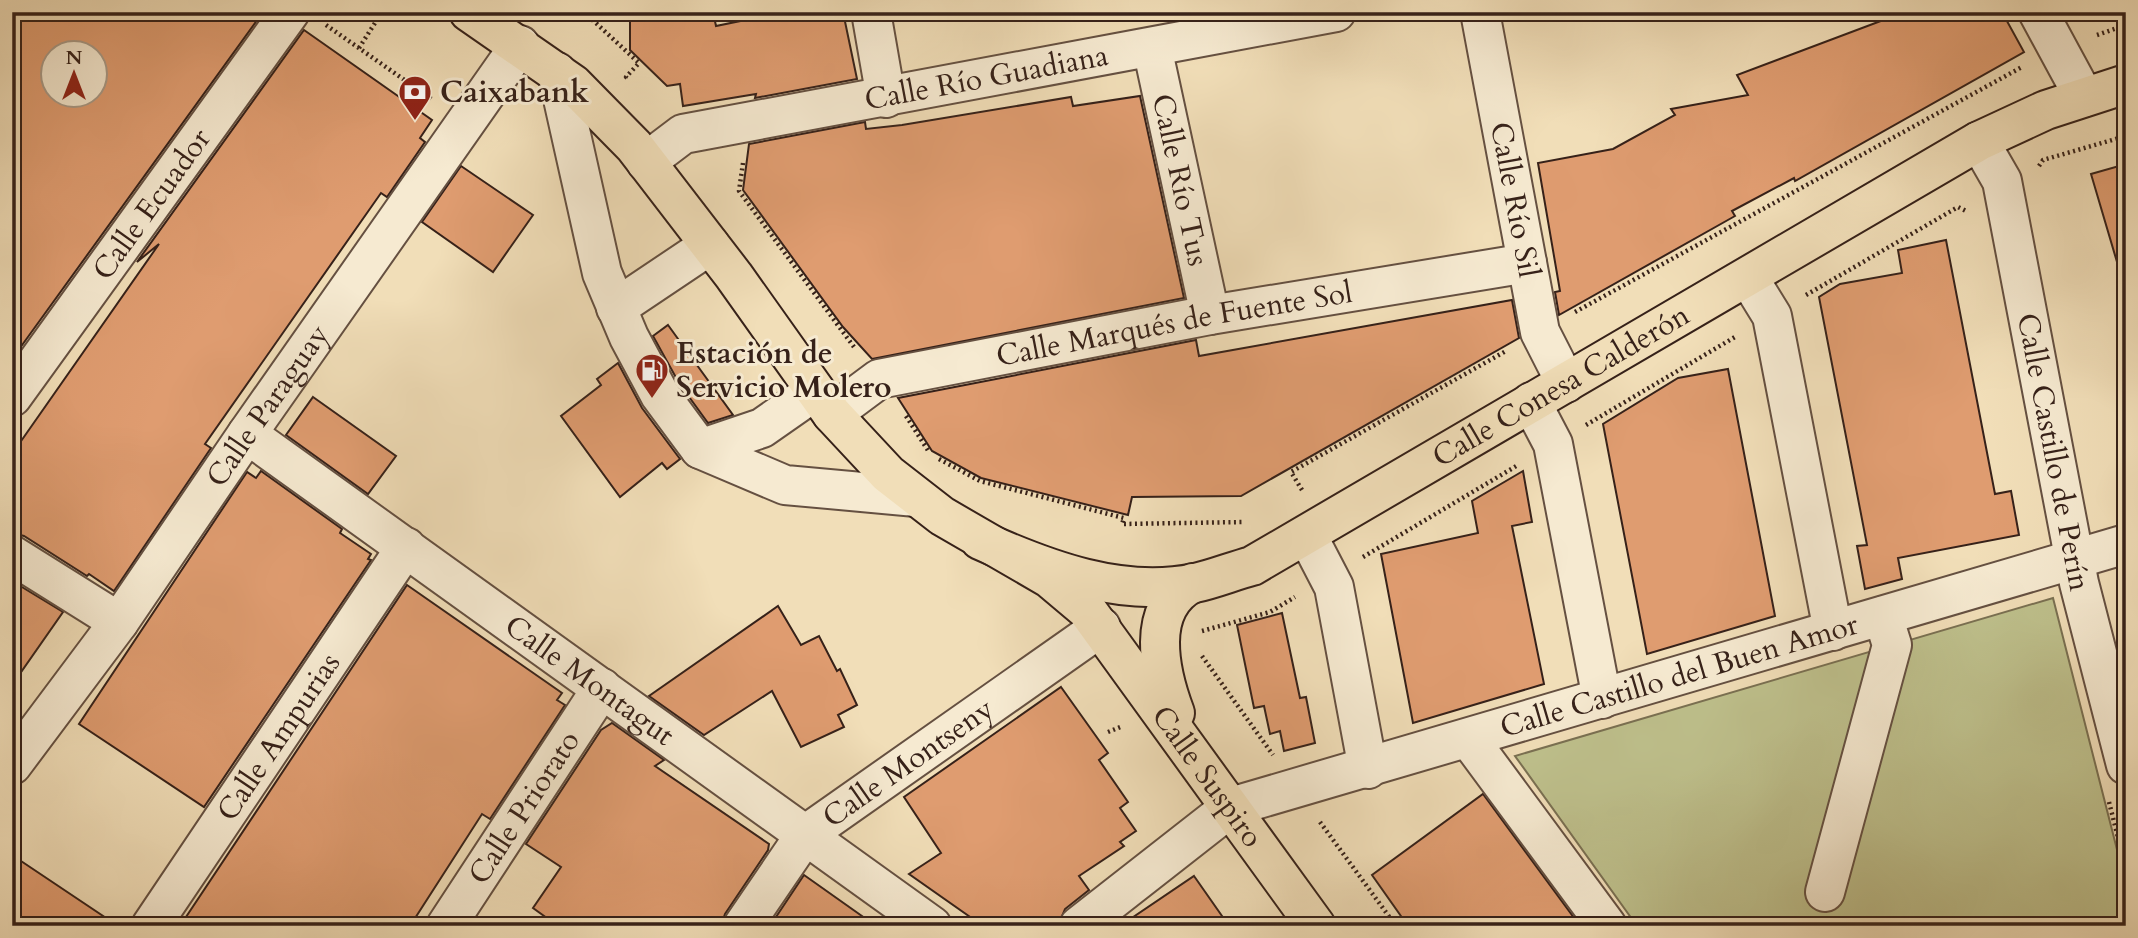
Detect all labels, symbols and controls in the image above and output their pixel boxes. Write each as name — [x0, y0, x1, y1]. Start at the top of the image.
street label: Calle Río Guadiana — [861, 35, 1112, 121]
north arrow — [38, 38, 108, 108]
text: N — [66, 45, 83, 71]
place label: Caixabank — [440, 72, 589, 113]
bank icon: Caixabank — [396, 73, 434, 122]
street label: Calle Río Tus — [1142, 90, 1219, 270]
street label: Calle Río Sil — [1480, 119, 1549, 281]
street label: Calle Ecuador — [83, 120, 220, 288]
street label: Calle Marqués de Fuente Sol — [993, 272, 1356, 377]
street label: Calle Conesa Calderón — [1425, 295, 1697, 477]
street label: Calle Castillo de Perín — [2007, 310, 2100, 594]
street label: Calle Paraguay — [197, 316, 339, 495]
place label: Estación de Servicio Molero — [676, 333, 892, 408]
fuel station icon: Estación de Servicio Molero — [633, 351, 671, 400]
street label: Calle Castillo del Buen Amor — [1495, 604, 1863, 748]
street label: Calle Montagut — [496, 606, 683, 756]
street label: Calle Ampurias — [207, 645, 350, 829]
street label: Calle Montseny — [814, 689, 1002, 837]
street label: Calle Suspiro — [1142, 697, 1272, 856]
street label: Calle Priorato — [459, 723, 590, 892]

